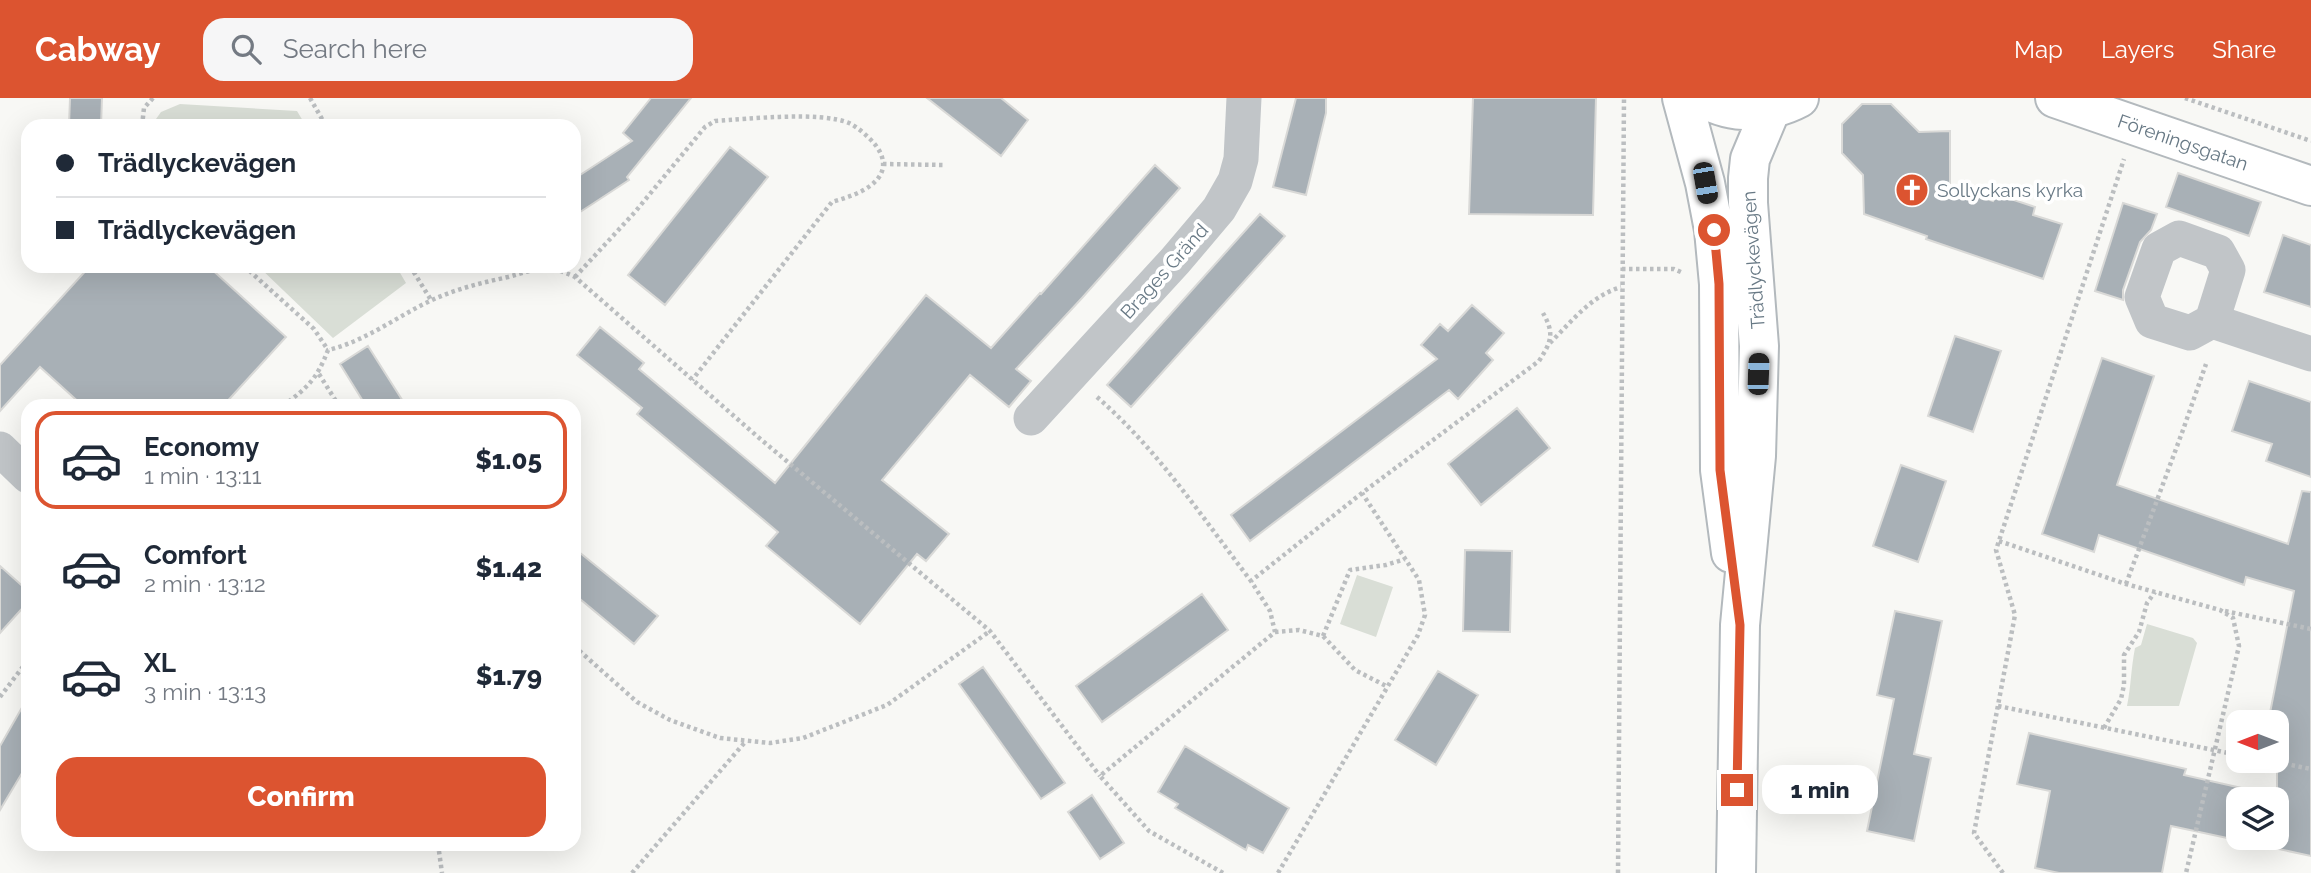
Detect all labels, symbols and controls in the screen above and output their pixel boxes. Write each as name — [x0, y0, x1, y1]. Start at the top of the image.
search box — [203, 18, 693, 81]
text: Cabway — [35, 30, 161, 69]
icon: search — [227, 30, 265, 68]
text: Search here — [283, 34, 427, 64]
text: Map — [2014, 35, 2063, 64]
text: Layers — [2101, 35, 2174, 64]
text: Share — [2212, 35, 2276, 64]
street label: Föreningsgatan — [2115, 109, 2251, 175]
text: Trädlyckevägen — [98, 148, 296, 178]
car — [1692, 160, 1719, 206]
church icon: Sollyckans kyrka — [1893, 171, 1931, 209]
place label: Sollyckans kyrka — [1937, 179, 2083, 201]
street label: Trädlyckevägen — [1737, 190, 1769, 330]
route start — [1698, 214, 1730, 246]
text: Trädlyckevägen — [98, 215, 296, 245]
street label: Brages Gränd — [1116, 219, 1212, 323]
car — [1747, 353, 1770, 395]
icon: car — [60, 429, 123, 492]
text: Economy — [144, 432, 259, 462]
text: $1.05 — [475, 445, 542, 475]
text: 1 min · 13:11 — [144, 462, 261, 489]
icon: car — [60, 537, 123, 600]
text: Comfort — [144, 540, 247, 570]
text: $1.42 — [476, 553, 542, 583]
text: 2 min · 13:12 — [144, 570, 266, 597]
icon: car — [60, 645, 123, 708]
text: XL — [144, 648, 176, 678]
text: $1.79 — [476, 661, 542, 691]
text: 3 min · 13:13 — [144, 678, 266, 705]
north arrow — [2226, 710, 2289, 774]
map controls — [2226, 710, 2289, 850]
button: Confirm — [56, 757, 546, 837]
callout: 1 min — [1762, 766, 1877, 814]
route end — [1721, 774, 1753, 806]
text: 1 min — [1790, 776, 1850, 803]
button: layers — [2226, 787, 2289, 850]

